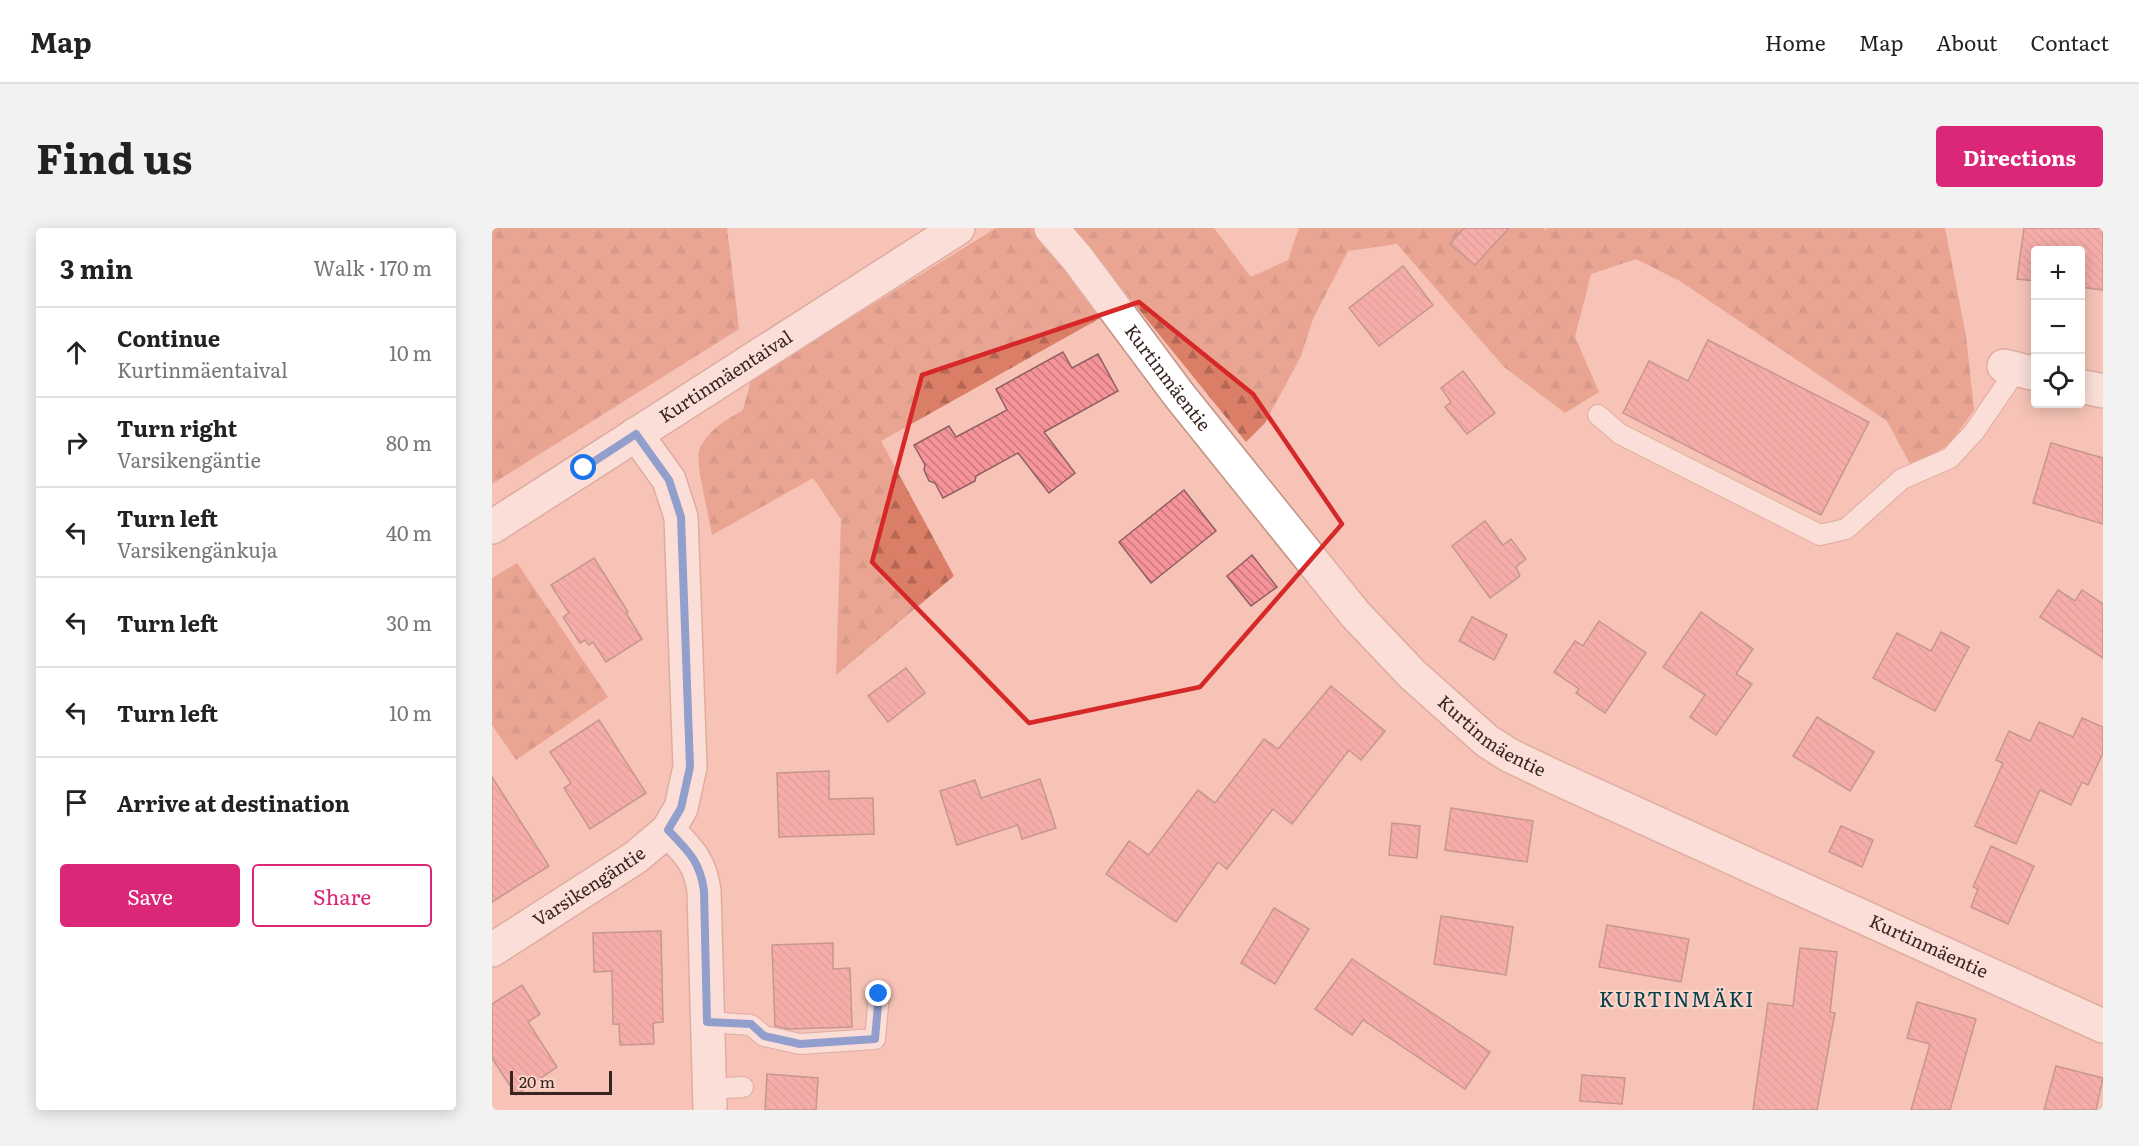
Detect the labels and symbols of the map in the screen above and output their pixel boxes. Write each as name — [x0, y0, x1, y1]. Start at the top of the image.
street label: Kurtinmäentie — [1119, 318, 1218, 436]
street label: Kurtinmäentaival — [653, 323, 797, 428]
route start — [570, 454, 596, 480]
street label: Kurtinmäentie — [1432, 688, 1551, 783]
street label: Varsikengäntie — [527, 840, 651, 932]
street label: Kurtinmäentie — [1865, 907, 1993, 984]
route end — [865, 980, 891, 1006]
district label: KURTINMÄKI — [1599, 983, 1755, 1013]
scale bar — [510, 1068, 612, 1096]

